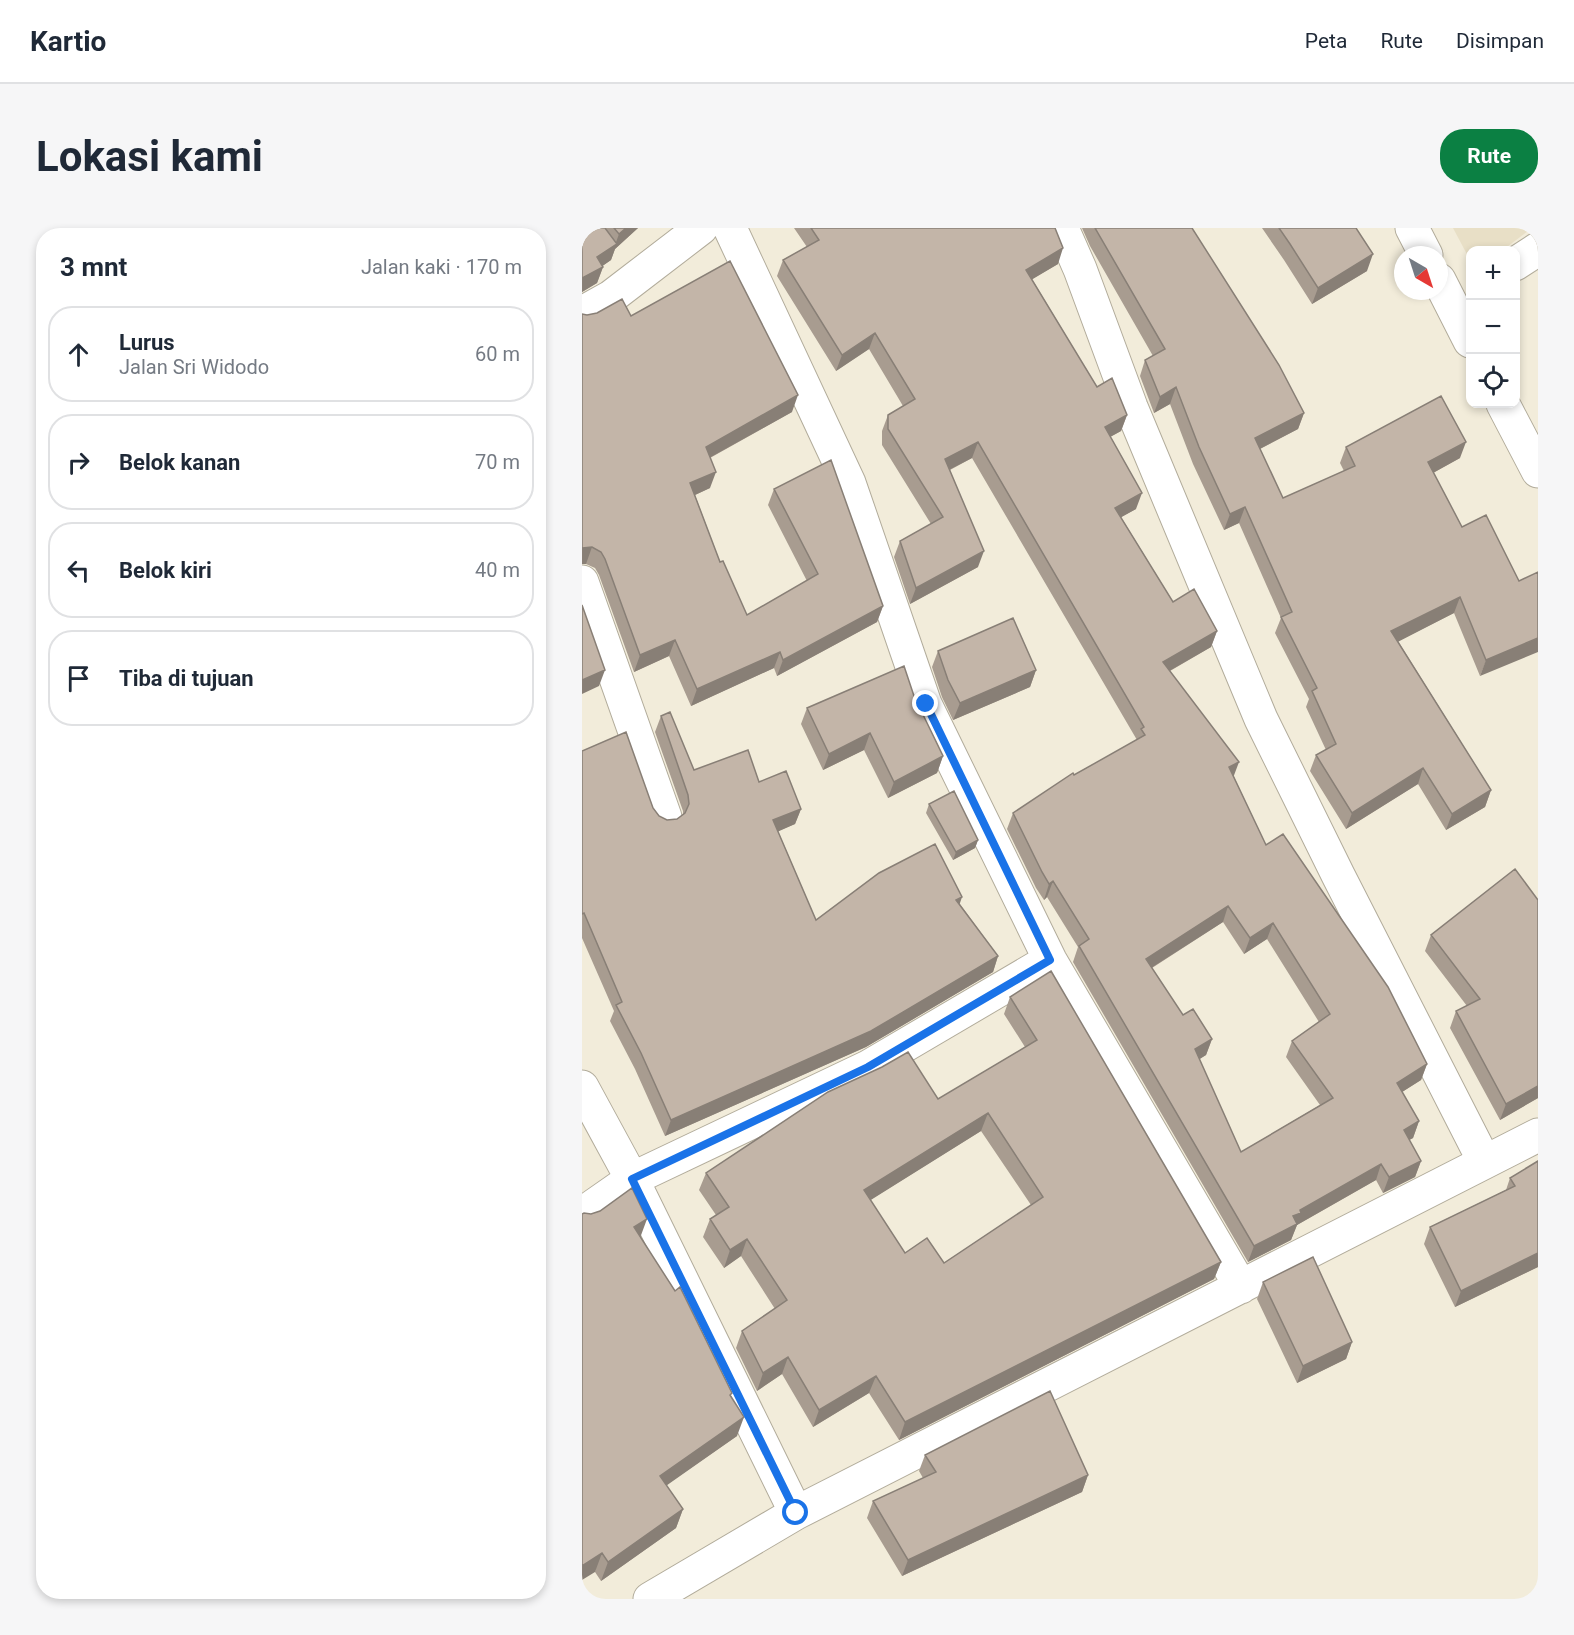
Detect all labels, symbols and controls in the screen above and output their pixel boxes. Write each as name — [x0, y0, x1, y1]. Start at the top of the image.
text: Kartio — [30, 25, 106, 58]
text: Peta — [1305, 29, 1347, 53]
text: Rute — [1380, 29, 1423, 53]
text: Disimpan — [1456, 29, 1544, 53]
button: Rute — [1440, 129, 1538, 183]
text: Lokasi kami — [36, 132, 263, 181]
north arrow — [1394, 246, 1448, 300]
map controls — [1466, 246, 1520, 408]
button: + — [1466, 246, 1520, 300]
text: 3 mnt — [60, 252, 127, 282]
text: Jalan kaki · 170 m — [361, 255, 522, 279]
button: − — [1466, 300, 1520, 354]
text: Lurus — [119, 330, 175, 355]
icon: ahead — [62, 338, 95, 371]
text: 60 m — [475, 342, 520, 366]
button: locate — [1466, 354, 1520, 408]
text: Jalan Sri Widodo — [119, 355, 269, 379]
icon: right — [62, 446, 95, 479]
text: Belok kanan — [119, 450, 240, 475]
text: 70 m — [475, 450, 520, 474]
icon: left — [62, 554, 95, 587]
text: Belok kiri — [119, 558, 212, 583]
text: 40 m — [475, 558, 520, 582]
icon: arrive — [62, 662, 95, 695]
text: Tiba di tujuan — [119, 666, 254, 691]
route end — [912, 690, 938, 716]
route start — [782, 1499, 808, 1525]

